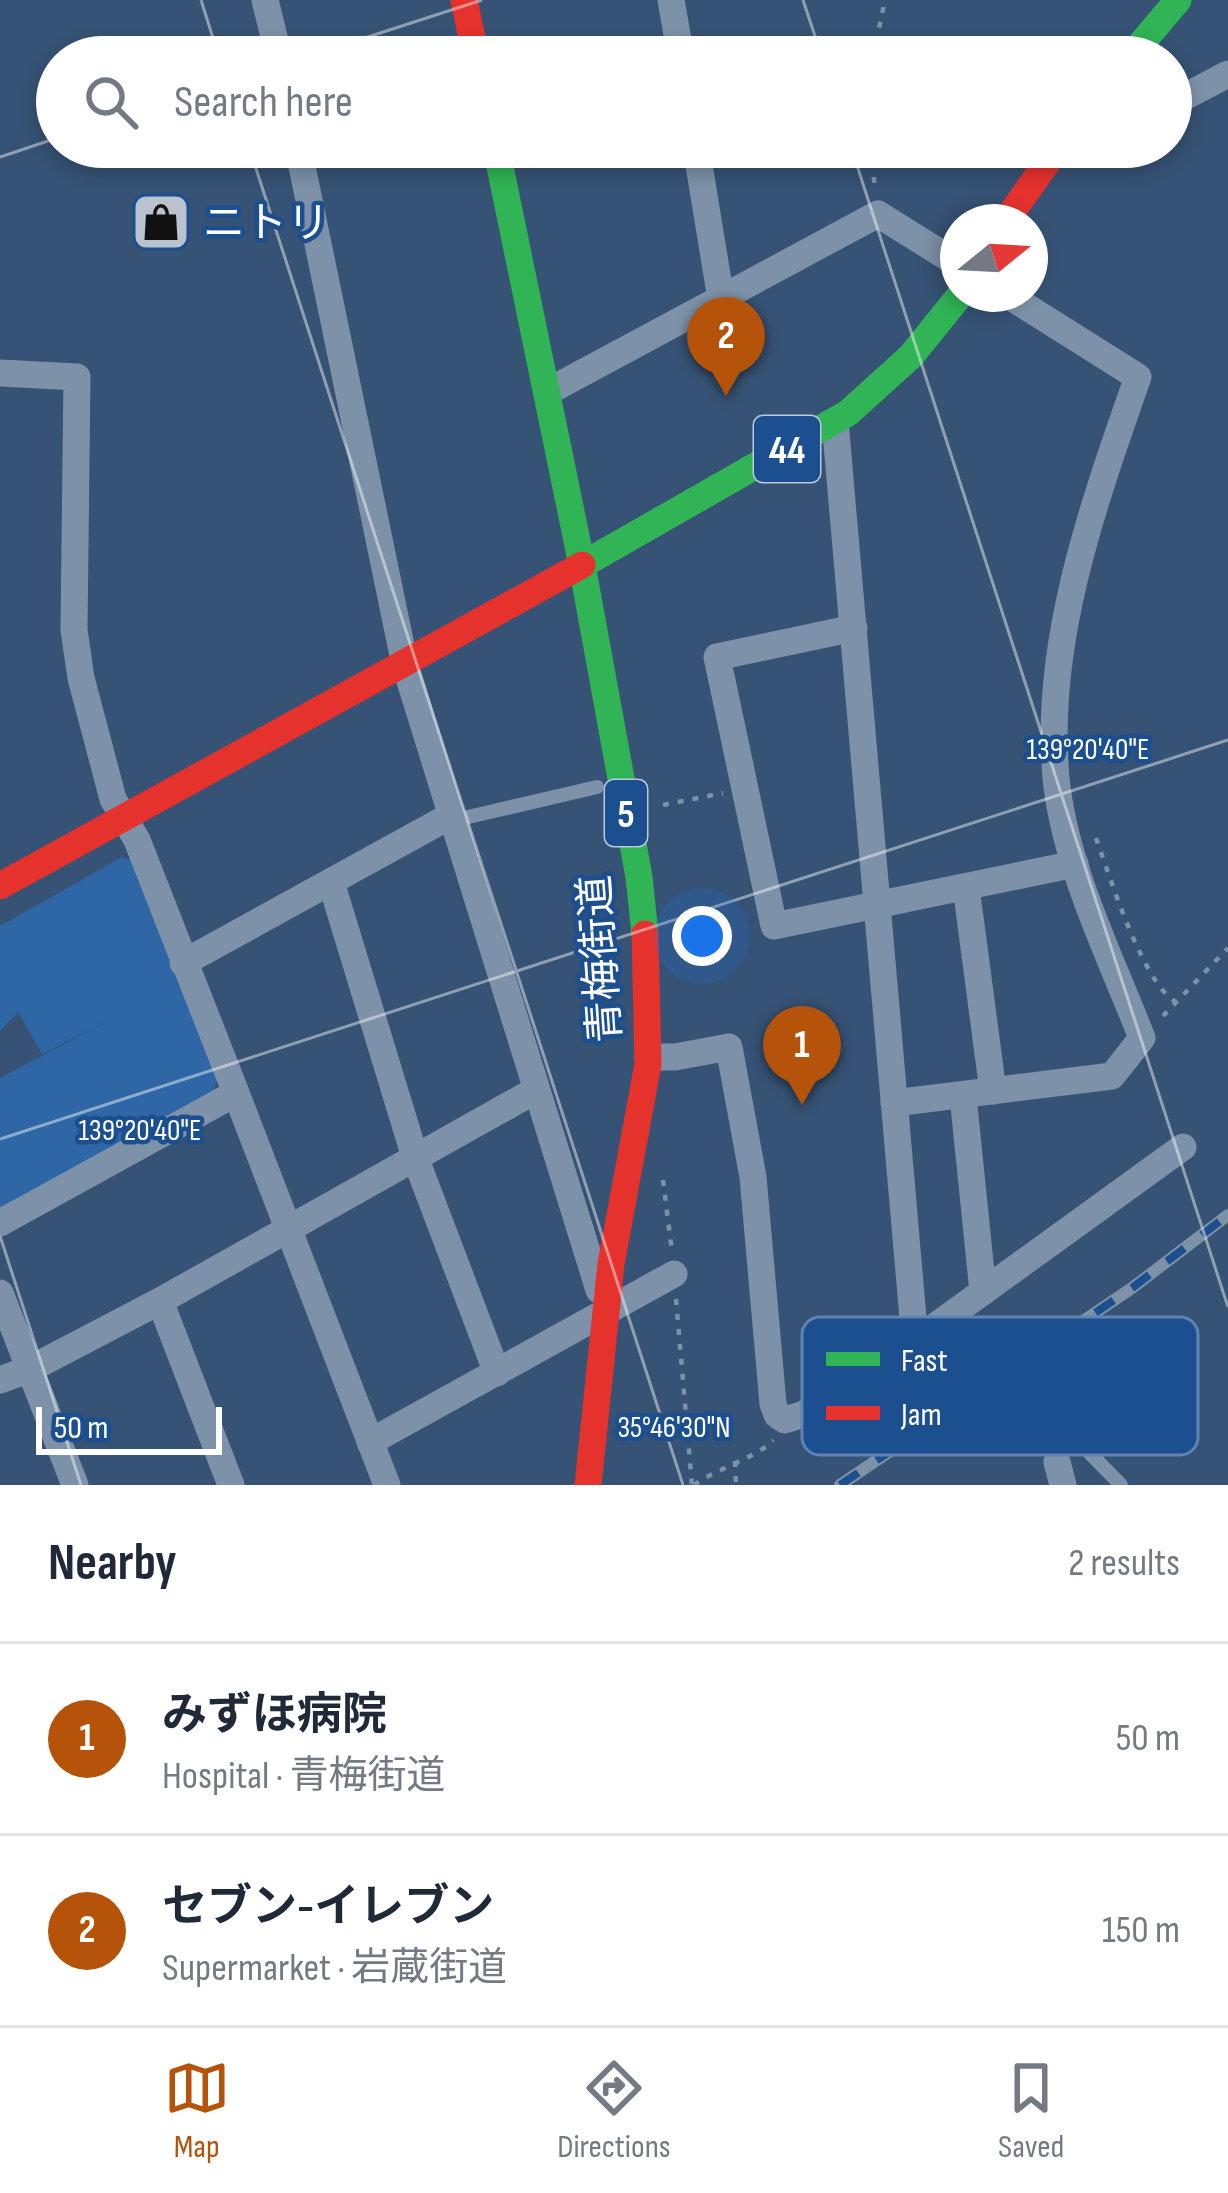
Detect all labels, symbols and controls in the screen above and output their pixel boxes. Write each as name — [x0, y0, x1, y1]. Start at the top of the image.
search box — [36, 36, 1192, 168]
icon: search — [78, 69, 144, 135]
text: Search here — [174, 75, 353, 130]
shop icon: ニトリ — [130, 191, 192, 253]
place label: ニトリ — [203, 199, 329, 250]
north arrow — [940, 204, 1048, 312]
pin: 2 — [687, 297, 765, 396]
road number: 44 — [754, 416, 820, 482]
text: 139°20'40"E — [1027, 732, 1149, 768]
road number: 5 — [605, 780, 647, 846]
street label: 青梅街道 — [570, 873, 633, 1044]
your location — [672, 906, 732, 966]
pin: 1 — [763, 1006, 841, 1105]
text: 139°20'40"E — [79, 1113, 201, 1149]
legend — [802, 1317, 1198, 1455]
text: Fast — [901, 1341, 948, 1381]
text: Jam — [900, 1395, 942, 1435]
scale bar — [36, 1401, 222, 1454]
text: 50 m — [54, 1408, 108, 1448]
text: 35°46'30"N — [617, 1410, 731, 1446]
text: Nearby — [48, 1533, 177, 1594]
text: 2 results — [1068, 1540, 1180, 1587]
text: みずほ病院 — [162, 1688, 387, 1743]
text: 1 — [79, 1715, 95, 1762]
text: 50 m — [1116, 1715, 1180, 1762]
text: Hospital · 青梅街道 — [162, 1753, 446, 1800]
text: セブン-イレブン — [162, 1880, 494, 1935]
text: 2 — [78, 1907, 96, 1954]
text: 150 m — [1102, 1907, 1180, 1954]
text: Supermarket · 岩蔵街道 — [162, 1945, 507, 1992]
tab: Map — [164, 2055, 230, 2167]
tab: Directions — [557, 2055, 671, 2167]
tab: Saved — [998, 2055, 1064, 2167]

